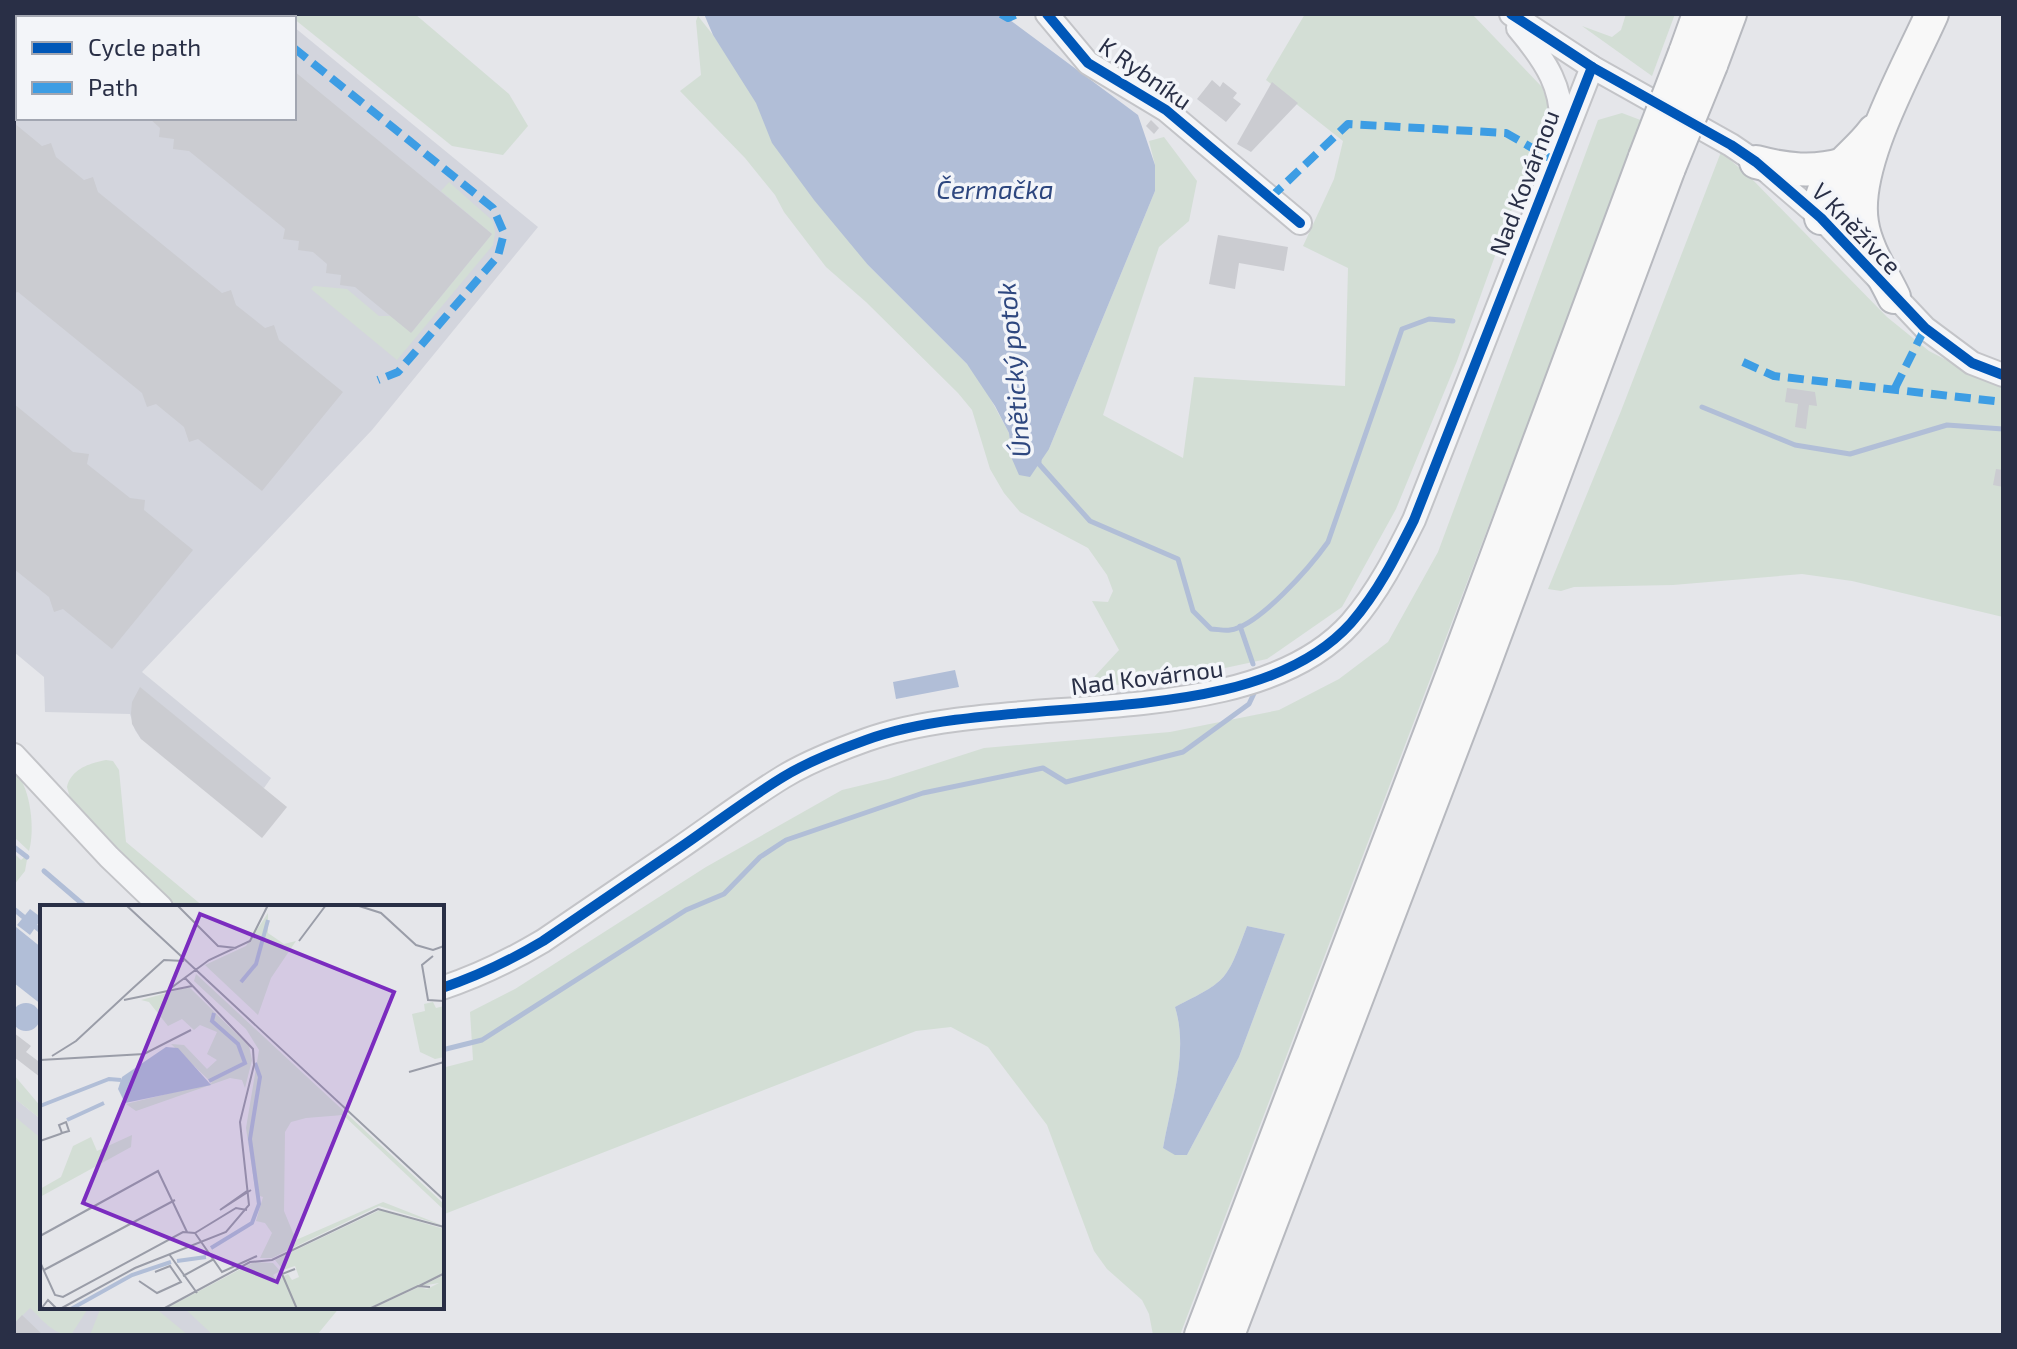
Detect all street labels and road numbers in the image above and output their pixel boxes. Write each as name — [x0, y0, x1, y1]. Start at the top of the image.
street label: K Rybníku — [1094, 30, 1198, 115]
street label: Nad Kovárnou — [1483, 106, 1565, 259]
street label: V Kněžívce — [1806, 176, 1908, 280]
street label: Nad Kovárnou — [1069, 653, 1225, 700]

